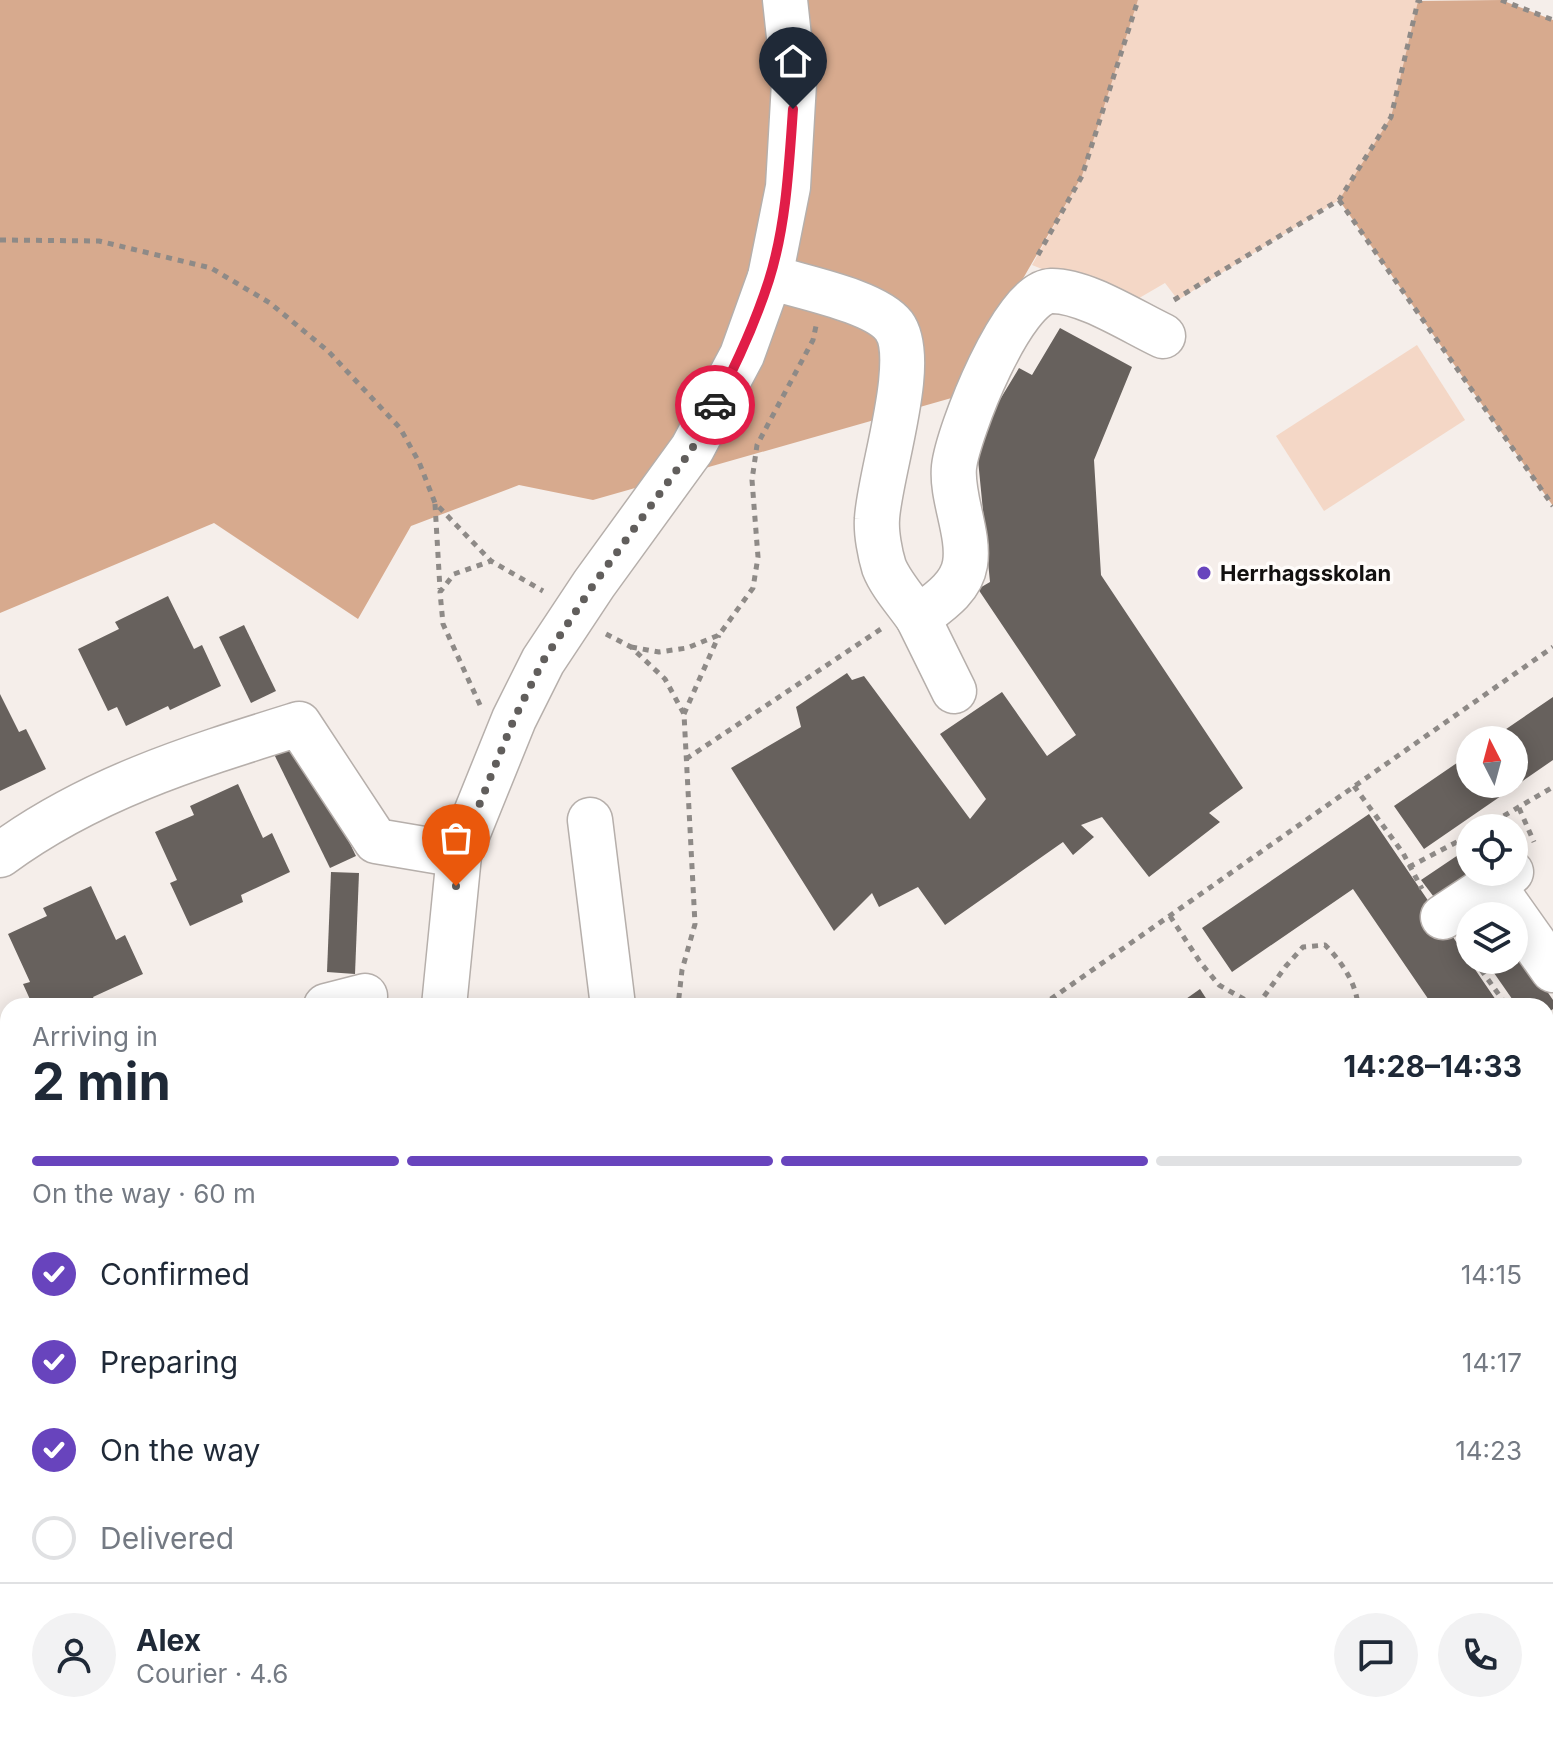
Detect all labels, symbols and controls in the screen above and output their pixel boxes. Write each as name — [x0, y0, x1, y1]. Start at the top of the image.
pin — [759, 27, 827, 109]
icon: home — [771, 39, 815, 83]
courier — [675, 365, 755, 445]
icon: car — [693, 383, 737, 427]
place label: Herrhagsskolan — [1220, 560, 1391, 586]
marker: Herrhagsskolan — [1195, 564, 1213, 582]
north arrow — [1456, 726, 1528, 798]
map controls — [1456, 726, 1528, 974]
pin — [422, 804, 490, 886]
button: locate — [1456, 814, 1528, 886]
icon: bag — [434, 816, 478, 860]
button: layers — [1456, 902, 1528, 974]
text: Arriving in — [32, 1021, 158, 1052]
text: 14:28–14:33 — [1343, 1048, 1522, 1084]
text: 2 min — [32, 1050, 171, 1113]
text: On the way · 60 m — [32, 1178, 256, 1209]
icon: check — [32, 1252, 76, 1296]
text: Confirmed — [100, 1256, 250, 1292]
text: 14:15 — [1461, 1259, 1522, 1290]
icon: check — [32, 1340, 76, 1384]
text: Preparing — [100, 1344, 238, 1380]
text: 14:17 — [1462, 1347, 1522, 1378]
icon: check — [32, 1428, 76, 1472]
text: On the way — [100, 1432, 260, 1468]
text: 14:23 — [1455, 1435, 1522, 1466]
text: Delivered — [100, 1520, 234, 1556]
button: person — [32, 1613, 116, 1697]
button: chat — [1334, 1613, 1418, 1697]
button: phone — [1438, 1613, 1522, 1697]
text: Alex — [136, 1622, 201, 1658]
text: Courier · 4.6 — [136, 1658, 288, 1689]

